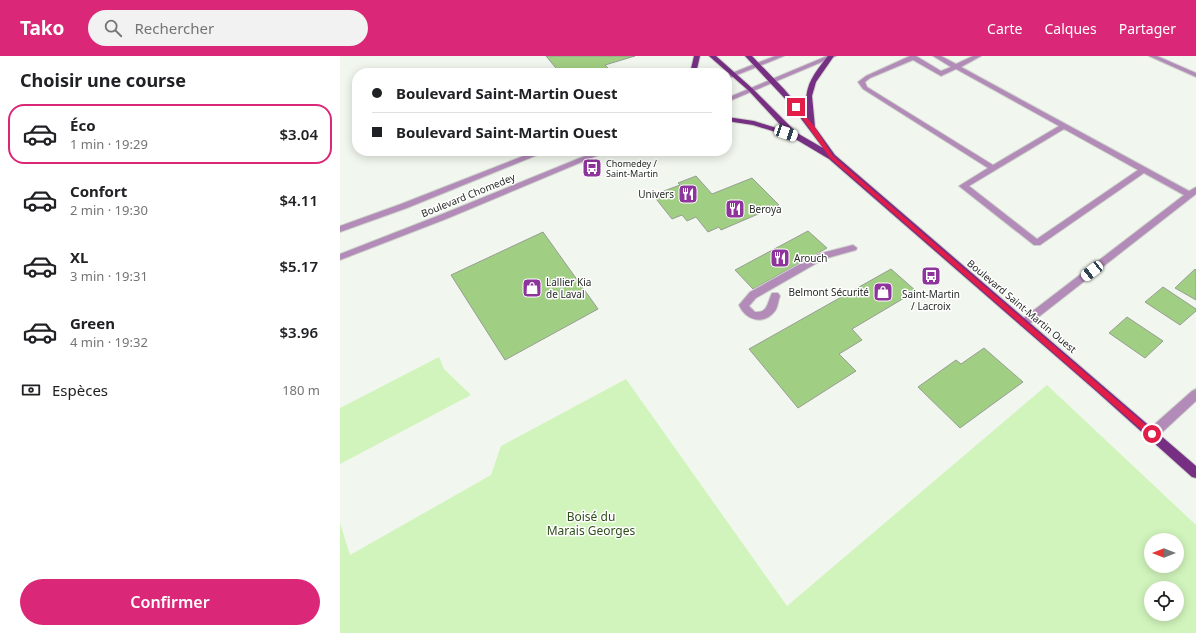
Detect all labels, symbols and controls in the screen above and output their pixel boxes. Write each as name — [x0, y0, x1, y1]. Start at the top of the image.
search box — [88, 10, 368, 46]
text: Tako — [20, 15, 64, 41]
icon: search — [102, 17, 124, 39]
text: Rechercher — [134, 18, 214, 38]
text: Carte — [987, 19, 1023, 38]
text: Calques — [1045, 19, 1097, 38]
text: Partager — [1119, 19, 1176, 38]
text: Choisir une course — [20, 68, 186, 92]
text: Boulevard Saint-Martin Ouest — [396, 83, 617, 103]
route end — [787, 98, 805, 116]
text: Éco — [70, 115, 96, 135]
icon: car — [22, 116, 58, 152]
text: Boulevard Saint-Martin Ouest — [396, 122, 617, 142]
car — [773, 123, 799, 143]
text: $3.04 — [280, 124, 318, 144]
text: 1 min · 19:29 — [70, 135, 148, 153]
bus stop icon: Chomedey / Saint-Martin — [581, 157, 603, 179]
place label: Chomedey / Saint-Martin — [606, 157, 658, 180]
street label: Boulevard Chomedey — [419, 169, 518, 220]
text: Confort — [70, 181, 127, 201]
icon: car — [22, 182, 58, 218]
restaurant icon: Univers — [677, 183, 699, 205]
place label: Univers — [638, 187, 674, 201]
text: $4.11 — [280, 190, 318, 210]
restaurant icon: Beroya — [724, 198, 746, 220]
text: 2 min · 19:30 — [70, 201, 148, 219]
place label: Beroya — [749, 202, 782, 216]
text: XL — [70, 247, 88, 267]
restaurant icon: Arouch — [769, 247, 791, 269]
icon: car — [22, 248, 58, 284]
place label: Arouch — [794, 251, 828, 265]
text: $5.17 — [280, 256, 318, 276]
street label: Boulevard Saint-Martin Ouest — [964, 256, 1080, 356]
car — [1079, 259, 1105, 283]
bus stop icon: Saint-Martin / Lacroix — [920, 265, 942, 287]
text: 3 min · 19:31 — [70, 267, 148, 285]
place label: Lallier Kia de Laval — [546, 275, 591, 301]
shop icon: Lallier Kia de Laval — [521, 277, 543, 299]
shop icon: Belmont Sécurité — [872, 281, 894, 303]
place label: Belmont Sécurité — [788, 285, 869, 299]
place label: Saint-Martin / Lacroix — [902, 287, 960, 313]
text: Green — [70, 313, 115, 333]
icon: car — [22, 314, 58, 350]
text: $3.96 — [280, 322, 318, 342]
text: 4 min · 19:32 — [70, 333, 148, 351]
icon: cash — [20, 379, 42, 401]
text: Espèces — [52, 380, 108, 400]
text: 180 m — [282, 381, 320, 399]
route start — [1143, 425, 1161, 443]
park label: Boisé du Marais Georges — [547, 508, 636, 539]
north arrow — [1144, 533, 1184, 573]
map controls — [1144, 533, 1184, 621]
button: Confirmer — [20, 579, 320, 625]
button: locate — [1144, 581, 1184, 621]

